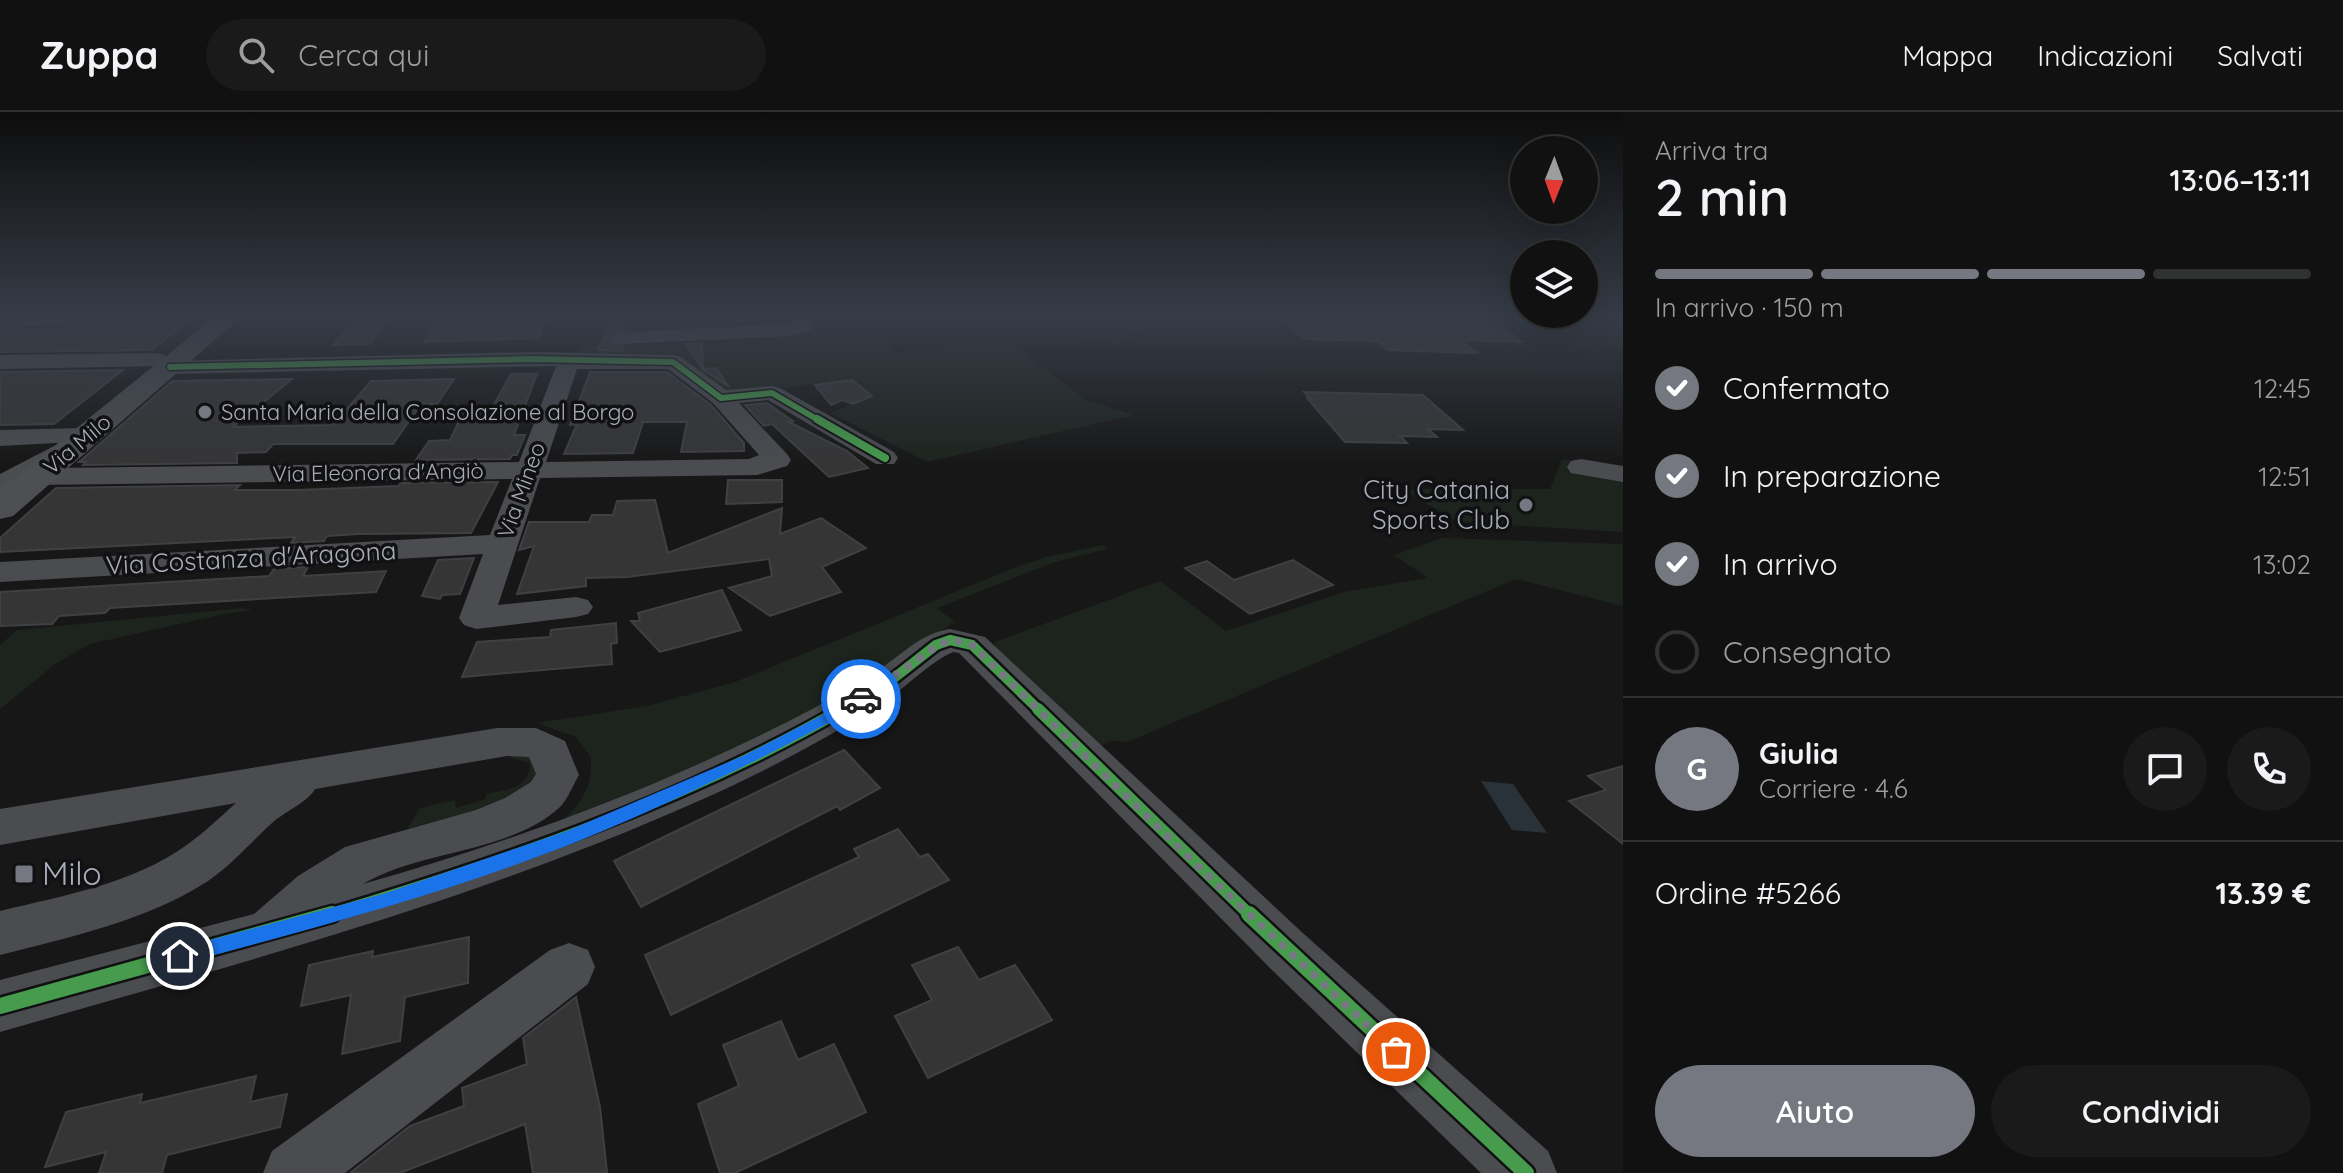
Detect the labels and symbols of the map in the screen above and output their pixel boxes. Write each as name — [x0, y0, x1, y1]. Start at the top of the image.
north arrow — [1510, 136, 1598, 224]
place label: Santa Maria della Consolazione al Borgo — [221, 398, 634, 426]
marker: Santa Maria della Consolazione al Borgo — [196, 403, 214, 421]
street label: Via Milo — [37, 408, 117, 480]
street label: Via Mineo — [491, 438, 551, 542]
street label: Via Eleonora d'Angiò — [272, 456, 484, 488]
place label: City Catania Sports Club — [1363, 473, 1510, 536]
marker: City Catania Sports Club — [1517, 496, 1535, 514]
street label: Via Costanza d'Aragona — [105, 533, 397, 582]
courier — [821, 659, 901, 739]
place label: Milo — [42, 853, 102, 893]
marker: Milo — [13, 863, 35, 885]
pin — [146, 922, 214, 990]
pin — [1362, 1018, 1430, 1086]

